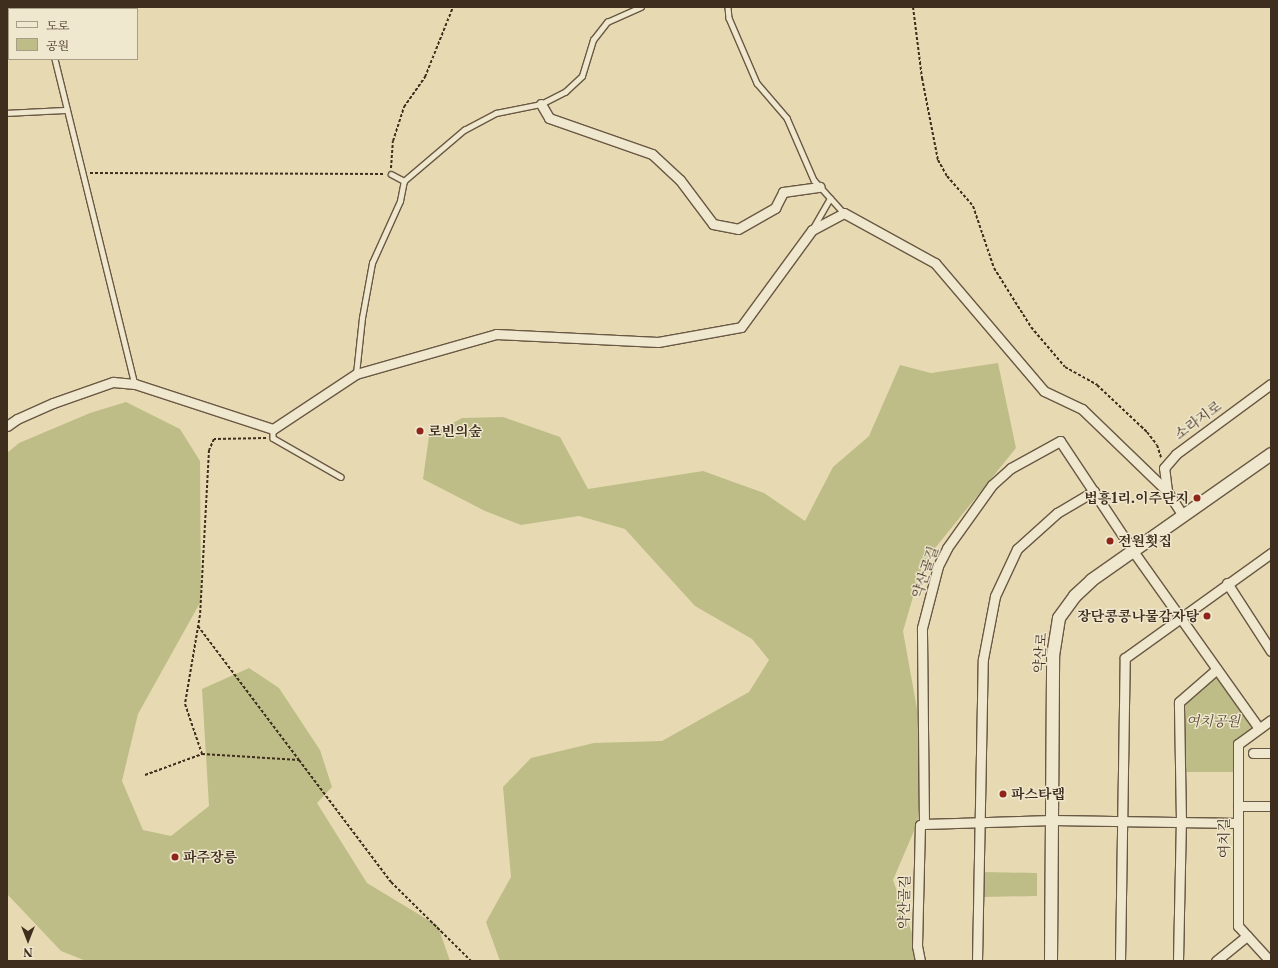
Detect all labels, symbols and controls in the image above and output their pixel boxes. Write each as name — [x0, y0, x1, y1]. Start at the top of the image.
legend — [8, 8, 138, 60]
text: 도로 — [46, 18, 69, 33]
text: 공원 — [46, 38, 69, 53]
street label: 소라지로 — [1171, 397, 1225, 443]
place label: 로빈의숲 — [428, 423, 482, 439]
marker: 로빈의숲 — [415, 426, 425, 436]
place label: 법흥1리.이주단지 — [1084, 490, 1189, 506]
marker: 법흥1리.이주단지 — [1192, 493, 1202, 503]
place label: 전원횟집 — [1118, 533, 1172, 549]
marker: 전원횟집 — [1105, 536, 1115, 546]
street label: 약산골길 — [908, 544, 942, 600]
place label: 장단콩콩나물감자탕 — [1077, 608, 1199, 624]
marker: 장단콩콩나물감자탕 — [1202, 611, 1212, 621]
street label: 약산로 — [1030, 632, 1050, 674]
park label: 여치공원 — [1186, 713, 1240, 729]
place label: 파스타랩 — [1011, 786, 1065, 802]
marker: 파스타랩 — [998, 789, 1008, 799]
street label: 여치길 — [1216, 818, 1232, 858]
place label: 파주장릉 — [183, 849, 237, 865]
marker: 파주장릉 — [170, 852, 180, 862]
street label: 약산골길 — [895, 875, 913, 929]
north arrow — [8, 920, 48, 960]
text: N — [23, 945, 33, 959]

